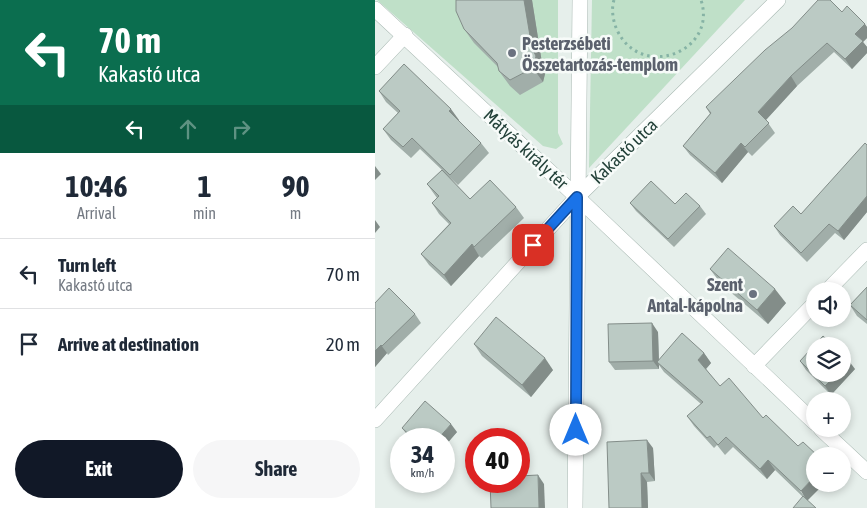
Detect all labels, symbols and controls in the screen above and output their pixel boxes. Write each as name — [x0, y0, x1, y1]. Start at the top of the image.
icon: left — [15, 20, 80, 85]
text: 70 m — [98, 20, 161, 60]
place label: Pesterzsébeti Összetartozás-templom — [522, 33, 678, 75]
marker: Pesterzsébeti Összetartozás-templom — [506, 47, 518, 59]
text: Kakastó utca — [98, 61, 201, 87]
street label: Mátyás király tér — [479, 105, 573, 194]
street label: Kakastó utca — [586, 114, 662, 188]
icon: left — [121, 115, 149, 143]
icon: ahead — [174, 115, 202, 143]
icon: right — [227, 115, 255, 143]
text: 10:46 — [65, 169, 128, 203]
text: 1 — [197, 169, 212, 203]
text: 90 — [281, 169, 310, 203]
text: Arrival — [77, 204, 116, 222]
text: min — [193, 204, 216, 222]
text: m — [290, 204, 301, 222]
pin — [512, 224, 554, 266]
icon: arrive — [519, 231, 547, 259]
text: Turn left — [58, 254, 116, 276]
icon: left — [15, 260, 43, 288]
text: 70 m — [326, 263, 360, 285]
place label: Szent Antal-kápolna — [646, 274, 744, 316]
text: Kakastó utca — [58, 276, 133, 294]
map controls — [806, 282, 851, 492]
button: sound — [806, 282, 851, 327]
marker: Szent Antal-kápolna — [747, 288, 759, 300]
icon: arrive — [15, 330, 43, 358]
text: Arrive at destination — [58, 333, 199, 355]
text: 20 m — [326, 333, 360, 355]
button: layers — [806, 337, 851, 382]
button: + — [806, 392, 851, 437]
position arrow — [549, 403, 601, 455]
speed limit sign: 40 — [465, 428, 530, 493]
button: Exit — [15, 440, 183, 498]
button: Share — [193, 440, 360, 498]
text: 34 — [411, 440, 434, 468]
button: − — [806, 447, 851, 492]
text: km/h — [411, 466, 434, 480]

